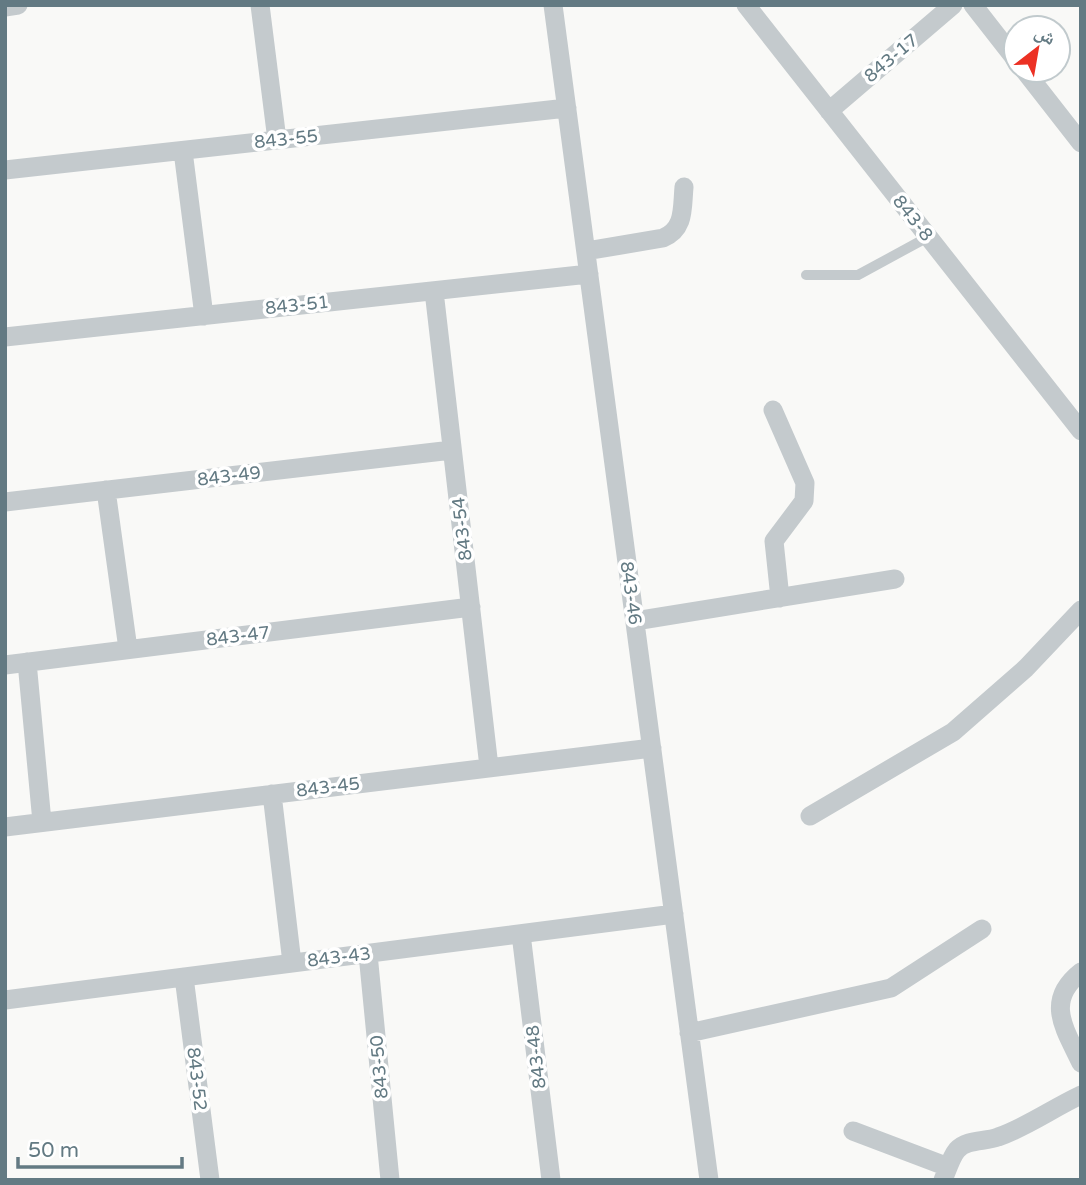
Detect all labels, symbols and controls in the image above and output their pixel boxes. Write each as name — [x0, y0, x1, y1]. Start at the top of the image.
north arrow — [1002, 14, 1072, 84]
text: ش — [1031, 21, 1060, 50]
street label: 843-17 — [859, 29, 923, 87]
street label: 843-55 — [253, 125, 319, 153]
street label: 843-8 — [888, 191, 938, 245]
street label: 843-51 — [264, 291, 330, 319]
street label: 843-49 — [196, 461, 262, 491]
street label: 843-54 — [447, 496, 477, 562]
street label: 843-46 — [616, 560, 646, 626]
street label: 843-47 — [205, 621, 271, 651]
street label: 843-45 — [295, 772, 361, 802]
street label: 843-43 — [306, 942, 372, 972]
street label: 843-48 — [521, 1024, 551, 1090]
street label: 843-50 — [365, 1034, 393, 1100]
street label: 843-52 — [182, 1046, 212, 1112]
scale bar — [18, 1126, 182, 1170]
text: 50 m — [28, 1138, 79, 1163]

